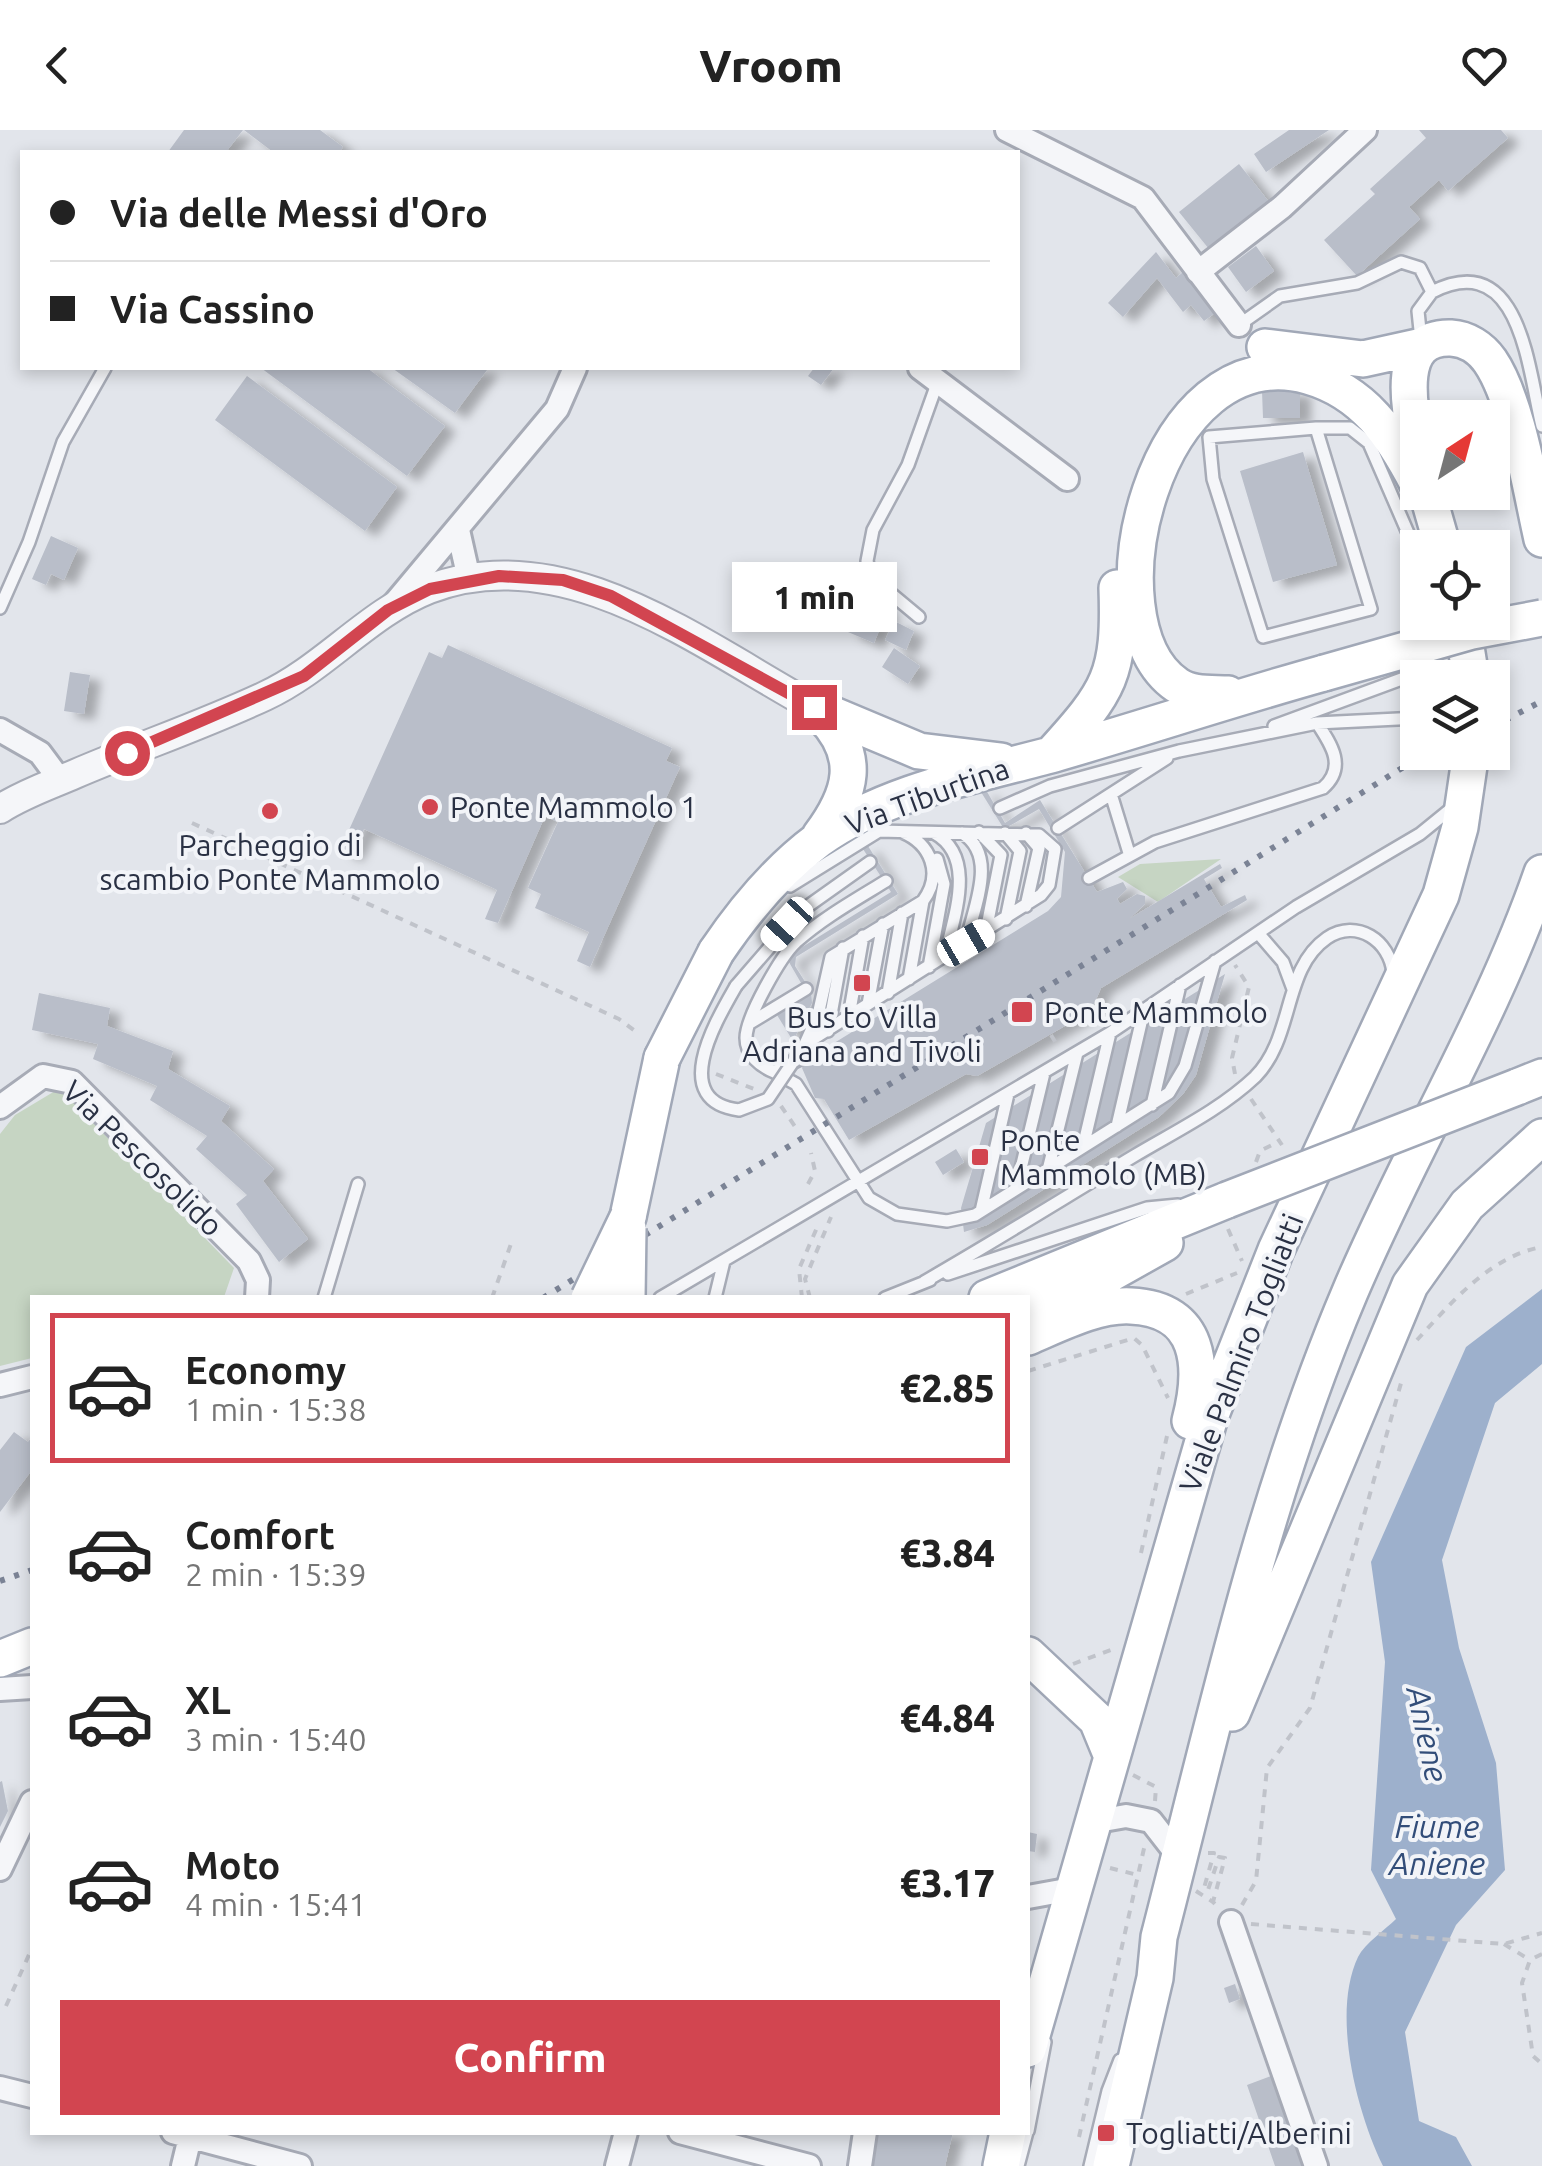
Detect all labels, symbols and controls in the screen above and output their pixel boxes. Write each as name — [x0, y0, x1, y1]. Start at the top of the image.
icon: back — [30, 38, 85, 93]
icon: heart — [1457, 38, 1512, 93]
text: Vroom — [699, 40, 843, 91]
text: Via delle Messi d'Oro — [110, 192, 488, 234]
text: Via Cassino — [110, 288, 315, 330]
north arrow — [1400, 400, 1510, 510]
map controls — [1400, 400, 1510, 770]
button: locate — [1400, 530, 1510, 640]
callout: 1 min — [732, 562, 896, 632]
text: 1 min — [774, 579, 855, 615]
button: layers — [1400, 660, 1510, 770]
route end — [792, 685, 837, 730]
route start — [105, 731, 150, 776]
street label: Via Tiburtina — [840, 751, 1014, 841]
place label: Ponte Mammolo 1 — [450, 790, 697, 824]
marker: Ponte Mammolo 1 — [419, 796, 441, 818]
marker: Parcheggio di scambio Ponte Mammolo — [259, 800, 281, 822]
place label: Parcheggio di scambio Ponte Mammolo — [99, 828, 441, 896]
car — [756, 892, 818, 956]
car — [933, 915, 999, 971]
marker: Bus to Villa Adriana and Tivoli — [851, 972, 873, 994]
place label: Ponte Mammolo — [1044, 995, 1268, 1029]
marker: Ponte Mammolo — [1009, 999, 1035, 1025]
place label: Bus to Villa Adriana and Tivoli — [742, 1000, 982, 1068]
street label: Via Pescosolido — [56, 1073, 230, 1243]
place label: Ponte Mammolo (MB) — [1000, 1123, 1207, 1191]
marker: Ponte Mammolo (MB) — [969, 1146, 991, 1168]
street label: Viale Palmiro Togliatti — [1172, 1209, 1310, 1497]
icon: car — [65, 1343, 155, 1433]
text: Economy — [185, 1349, 346, 1391]
text: €2.85 — [900, 1367, 995, 1409]
text: 1 min · 15:38 — [185, 1391, 367, 1427]
icon: car — [65, 1508, 155, 1598]
text: Comfort — [185, 1514, 335, 1556]
text: €3.84 — [900, 1532, 995, 1574]
text: 2 min · 15:39 — [185, 1556, 367, 1592]
icon: car — [65, 1673, 155, 1763]
text: XL — [185, 1679, 231, 1721]
water label: Aniene — [1400, 1681, 1456, 1785]
text: €4.84 — [900, 1697, 995, 1739]
text: 3 min · 15:40 — [185, 1721, 367, 1757]
water label: Fiume Aniene — [1387, 1808, 1485, 1881]
icon: car — [65, 1838, 155, 1928]
text: Moto — [185, 1844, 280, 1886]
text: €3.17 — [900, 1862, 995, 1904]
text: 4 min · 15:41 — [185, 1886, 367, 1922]
button: Confirm — [60, 2000, 1000, 2115]
place label: Togliatti/Alberini — [1126, 2116, 1352, 2150]
marker: Togliatti/Alberini — [1095, 2122, 1117, 2144]

